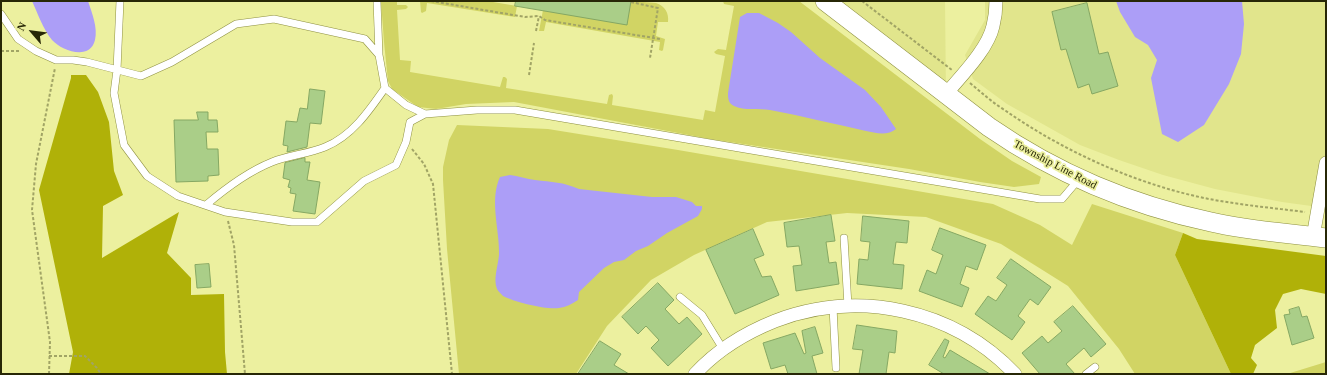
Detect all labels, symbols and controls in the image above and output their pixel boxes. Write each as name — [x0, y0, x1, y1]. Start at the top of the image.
north arrow — [12, 12, 52, 52]
text: N — [14, 20, 29, 33]
street label: Township Line Road — [1011, 138, 1099, 192]

